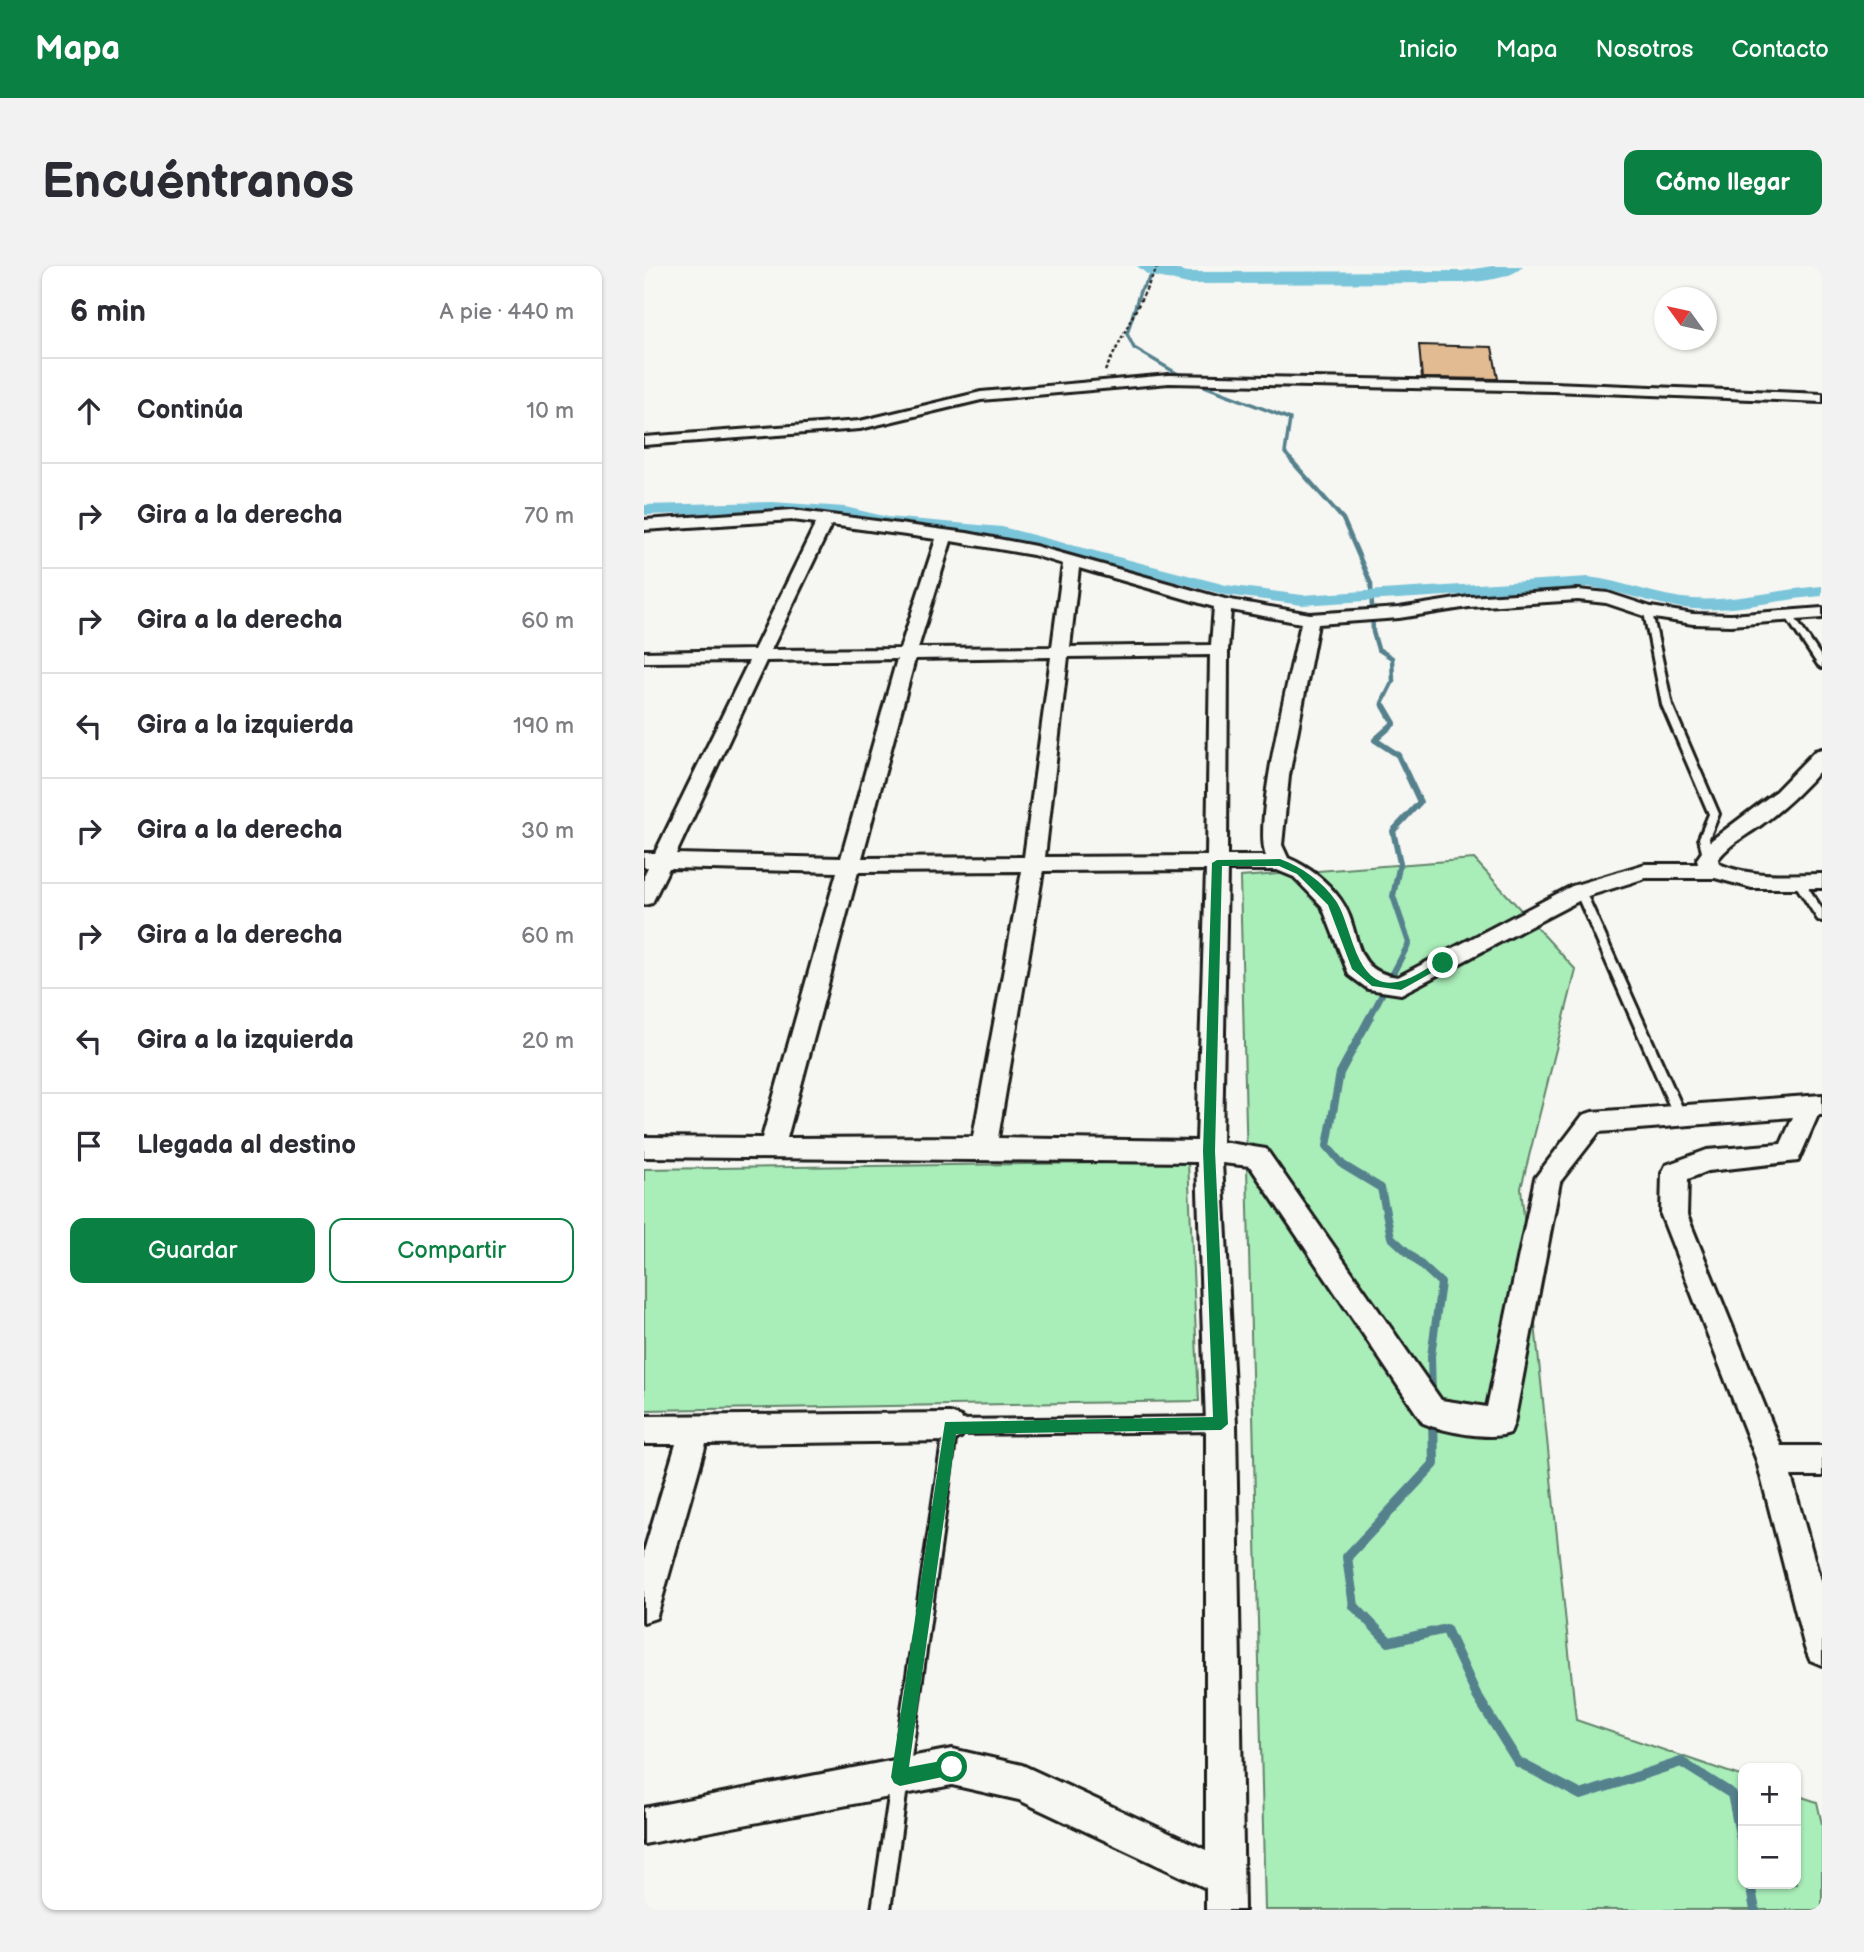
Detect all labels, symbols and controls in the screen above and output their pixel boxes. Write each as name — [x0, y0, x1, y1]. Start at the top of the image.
text: Mapa — [35, 29, 120, 69]
text: Inicio — [1399, 35, 1458, 64]
text: Mapa — [1496, 35, 1558, 64]
text: Nosotros — [1596, 35, 1693, 64]
text: Contacto — [1731, 35, 1829, 64]
button: Cómo llegar — [1624, 150, 1822, 215]
text: Encuéntranos — [42, 153, 354, 212]
north arrow — [1654, 287, 1717, 350]
text: 6 min — [70, 294, 146, 330]
text: A pie · 440 m — [440, 298, 574, 326]
icon: ahead — [70, 392, 108, 430]
text: Continúa — [137, 395, 244, 426]
text: 10 m — [526, 397, 574, 425]
icon: right — [70, 497, 108, 535]
text: Gira a la derecha — [137, 500, 343, 531]
text: 70 m — [524, 502, 574, 530]
icon: right — [70, 602, 108, 640]
text: Gira a la derecha — [137, 605, 343, 636]
text: 60 m — [521, 607, 574, 635]
icon: left — [70, 707, 108, 745]
text: Gira a la izquierda — [137, 710, 354, 741]
text: 190 m — [513, 712, 574, 740]
icon: right — [70, 812, 108, 850]
text: Gira a la derecha — [137, 815, 343, 846]
text: 30 m — [521, 817, 574, 845]
icon: right — [70, 917, 108, 955]
text: Gira a la derecha — [137, 920, 343, 951]
text: 60 m — [521, 922, 574, 950]
route end — [1427, 947, 1458, 978]
icon: left — [70, 1022, 108, 1060]
text: Gira a la izquierda — [137, 1025, 354, 1056]
text: 20 m — [522, 1027, 574, 1055]
icon: arrive — [70, 1127, 108, 1165]
text: Llegada al destino — [137, 1130, 356, 1161]
button: Guardar — [70, 1218, 315, 1283]
button: Compartir — [329, 1218, 574, 1283]
route start — [936, 1751, 967, 1782]
map controls — [1738, 1763, 1801, 1889]
button: + — [1738, 1763, 1801, 1826]
button: − — [1738, 1826, 1801, 1889]

